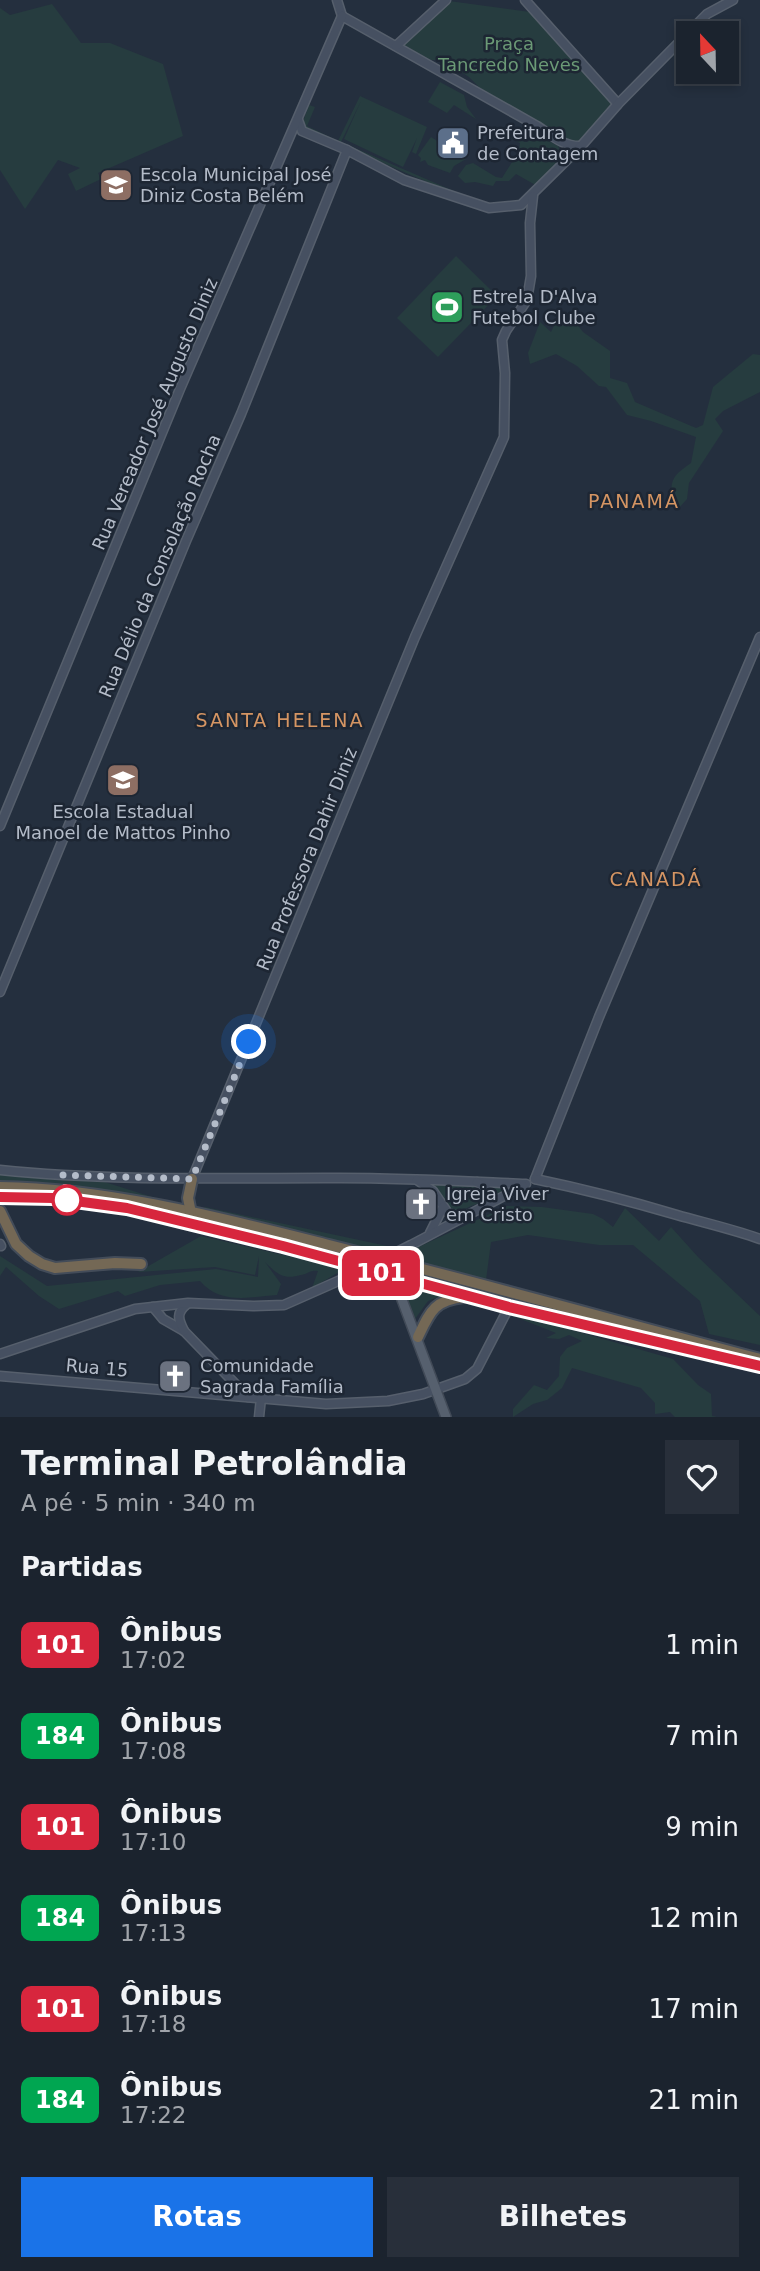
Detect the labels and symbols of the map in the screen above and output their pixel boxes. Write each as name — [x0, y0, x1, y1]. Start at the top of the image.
north arrow — [676, 21, 738, 84]
park label: Praça Tancredo Neves — [437, 33, 580, 75]
place label: Prefeitura de Contagem — [477, 122, 598, 164]
public building icon: Prefeitura de Contagem — [434, 124, 472, 162]
place label: Escola Municipal José Diniz Costa Belém — [140, 164, 332, 206]
school or university icon: Escola Municipal José Diniz Costa Belém — [97, 166, 135, 204]
street label: Rua Vereador José Augusto Diniz — [88, 275, 222, 553]
place label: Estrela D'Alva Futebol Clube — [472, 286, 597, 328]
sports icon: Estrela D'Alva Futebol Clube — [428, 288, 466, 326]
street label: Rua Délio da Consolação Rocha — [94, 431, 225, 701]
district label: PANAMÁ — [588, 490, 680, 512]
district label: SANTA HELENA — [196, 709, 364, 731]
street label: Rua Professora Dahir Diniz — [252, 744, 361, 973]
school or university icon: Escola Estadual Manoel de Mattos Pinho — [104, 761, 142, 799]
place label: Escola Estadual Manoel de Mattos Pinho — [15, 801, 231, 843]
district label: CANADÁ — [610, 868, 702, 890]
your location — [231, 1024, 266, 1059]
place label: Igreja Viver em Cristo — [446, 1183, 549, 1225]
unlabelled marker — [52, 1185, 82, 1215]
church icon: Igreja Viver em Cristo — [402, 1185, 440, 1223]
line badge: 101 — [341, 1250, 421, 1296]
street label: Rua 15 — [65, 1354, 129, 1381]
place label: Comunidade Sagrada Família — [200, 1355, 344, 1397]
church icon: Comunidade Sagrada Família — [156, 1357, 194, 1395]

